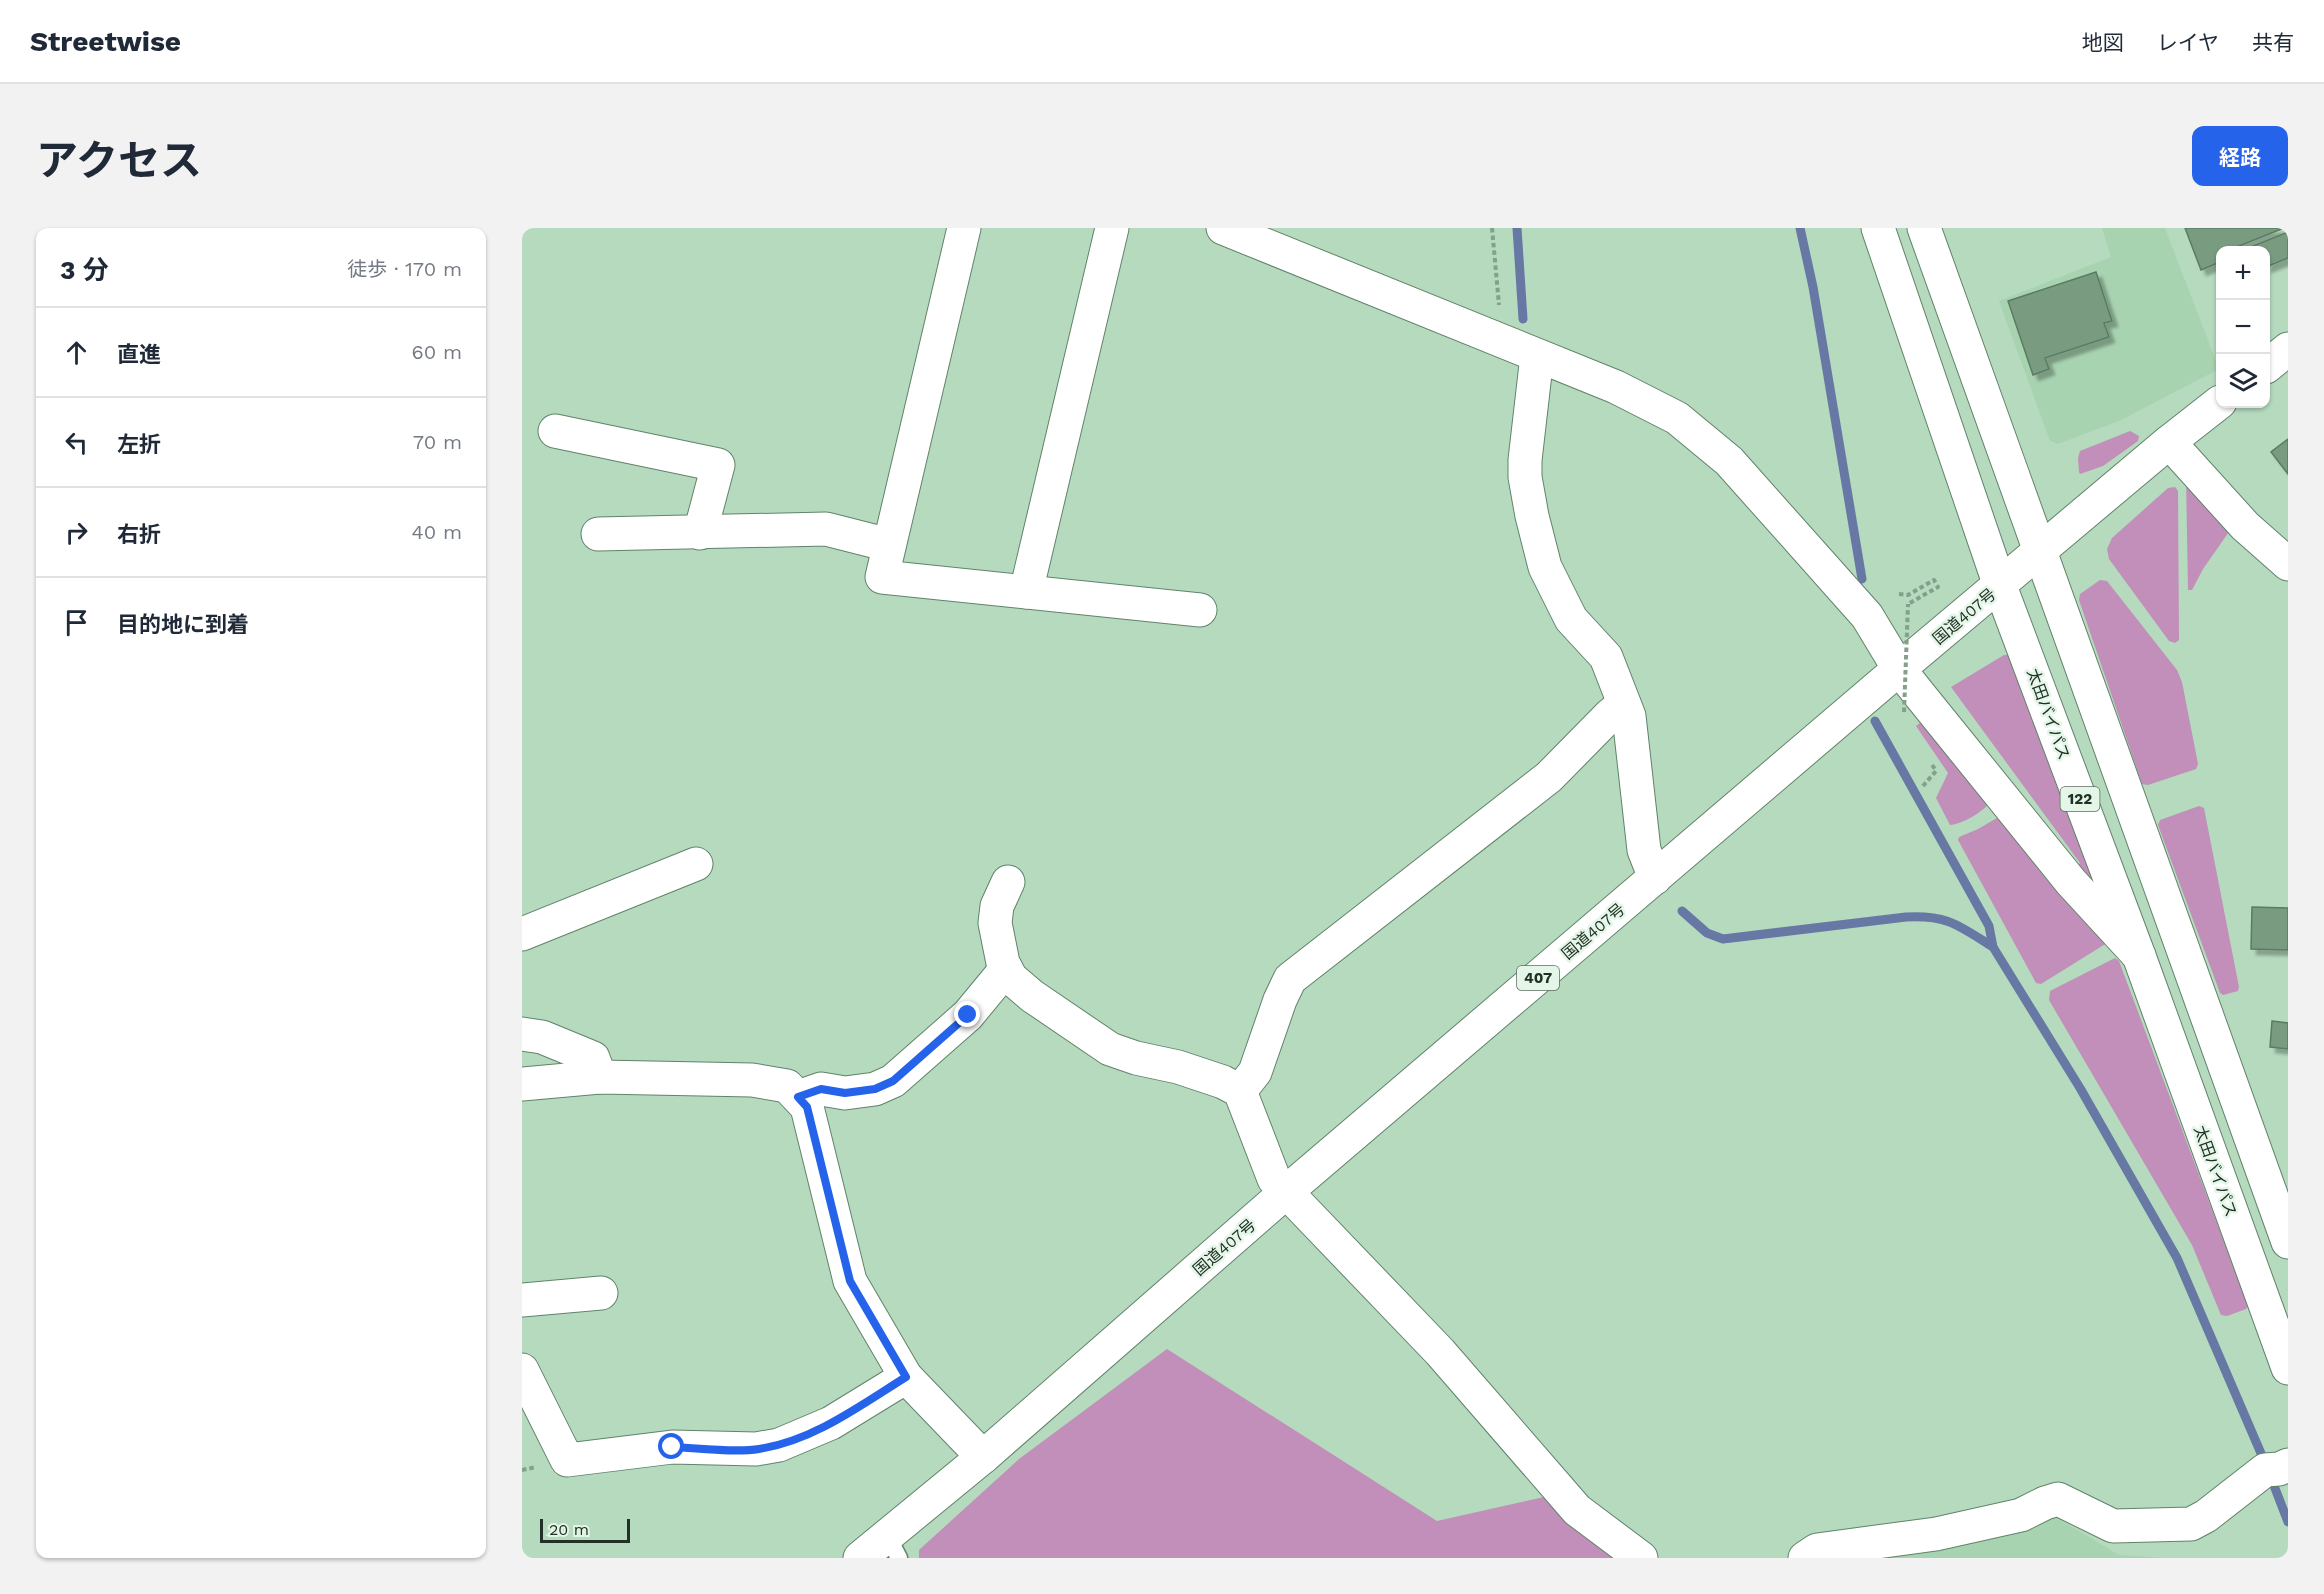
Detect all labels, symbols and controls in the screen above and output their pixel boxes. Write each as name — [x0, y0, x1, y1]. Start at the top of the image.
text: Streetwise — [30, 25, 181, 58]
text: 地図 — [2082, 30, 2124, 55]
text: レイヤ — [2157, 30, 2219, 55]
text: 共有 — [2252, 30, 2294, 55]
button: 経路 — [2192, 126, 2288, 186]
text: アクセス — [36, 136, 202, 185]
map controls — [2216, 246, 2270, 408]
button: + — [2216, 246, 2270, 300]
text: 3 分 — [60, 255, 109, 285]
text: 徒歩 · 170 m — [347, 257, 462, 281]
button: − — [2216, 300, 2270, 354]
icon: ahead — [60, 336, 93, 369]
text: 60 m — [412, 340, 462, 364]
text: 直進 — [117, 342, 161, 367]
button: layers — [2216, 354, 2270, 408]
icon: left — [60, 426, 93, 459]
text: 70 m — [413, 430, 462, 454]
text: 左折 — [117, 432, 161, 457]
icon: right — [60, 516, 93, 549]
text: 40 m — [411, 520, 462, 544]
text: 右折 — [117, 522, 161, 547]
street label: 国道407号 — [1929, 585, 2000, 648]
icon: arrive — [60, 606, 93, 639]
text: 目的地に到着 — [117, 612, 249, 637]
street label: 太田バイパス — [2023, 666, 2074, 762]
road number: 122 — [2060, 787, 2100, 811]
street label: 国道407号 — [1558, 900, 1629, 963]
road number: 407 — [1517, 966, 1559, 990]
route end — [954, 1001, 980, 1027]
street label: 太田バイパス — [2190, 1123, 2241, 1219]
street label: 国道407号 — [1189, 1215, 1259, 1280]
route start — [658, 1433, 684, 1459]
scale bar — [540, 1516, 630, 1544]
text: 20 m — [549, 1520, 589, 1539]

